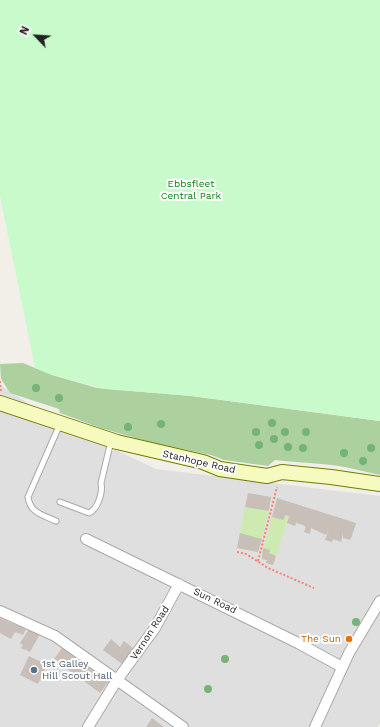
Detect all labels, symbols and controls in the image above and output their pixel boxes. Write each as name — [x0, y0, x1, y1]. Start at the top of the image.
north arrow — [16, 16, 56, 56]
text: N — [17, 24, 32, 37]
park label: Ebbsfleet Central Park — [161, 178, 221, 202]
street label: Stanhope Road — [161, 448, 237, 476]
street label: Sun Road — [191, 585, 239, 617]
street label: Vernon Road — [128, 604, 172, 662]
place label: The Sun — [301, 633, 341, 645]
marker: The Sun — [344, 634, 354, 644]
place label: 1st Galley Hill Scout Hall — [42, 658, 112, 682]
marker: 1st Galley Hill Scout Hall — [29, 665, 39, 675]

